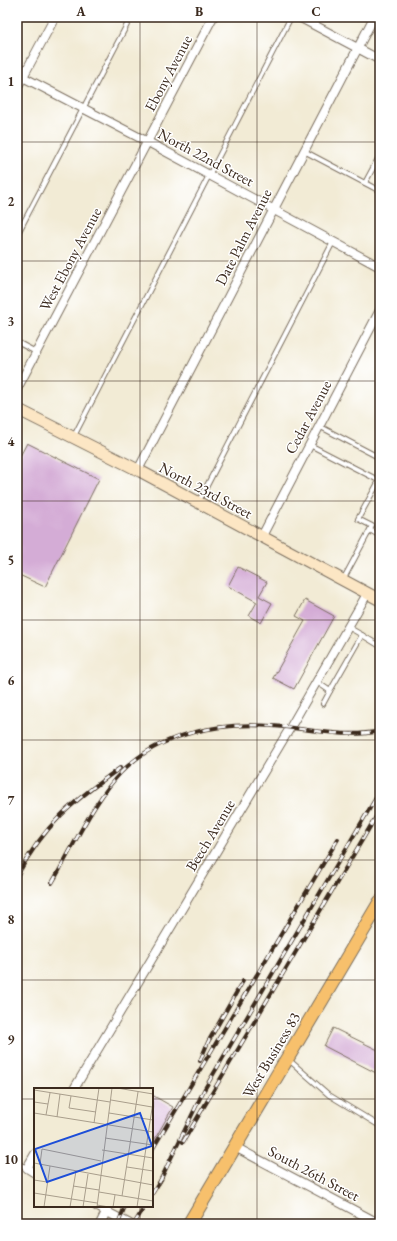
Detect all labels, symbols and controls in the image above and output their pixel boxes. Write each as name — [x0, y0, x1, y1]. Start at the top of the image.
text: A — [75, 3, 86, 20]
text: B — [195, 3, 203, 20]
text: C — [311, 3, 321, 20]
street label: Ebony Avenue — [140, 32, 196, 114]
text: 1 — [8, 73, 15, 90]
street label: North 22nd Street — [155, 124, 257, 190]
street label: Date Palm Avenue — [211, 185, 276, 288]
text: 2 — [8, 193, 15, 210]
street label: West Ebony Avenue — [35, 204, 105, 314]
text: 3 — [8, 313, 15, 330]
street label: Cedar Avenue — [281, 377, 335, 457]
text: 4 — [8, 433, 15, 450]
street label: North 23rd Street — [156, 458, 256, 523]
text: 5 — [8, 552, 14, 569]
text: 6 — [8, 672, 15, 689]
text: 7 — [8, 792, 15, 809]
street label: Beech Avenue — [181, 796, 239, 874]
text: 8 — [8, 911, 15, 928]
street label: West Business 83 — [238, 1009, 304, 1101]
text: 9 — [8, 1031, 15, 1048]
inset map — [34, 1088, 153, 1207]
street label: South 26th Street — [265, 1141, 363, 1205]
text: 10 — [4, 1151, 18, 1168]

